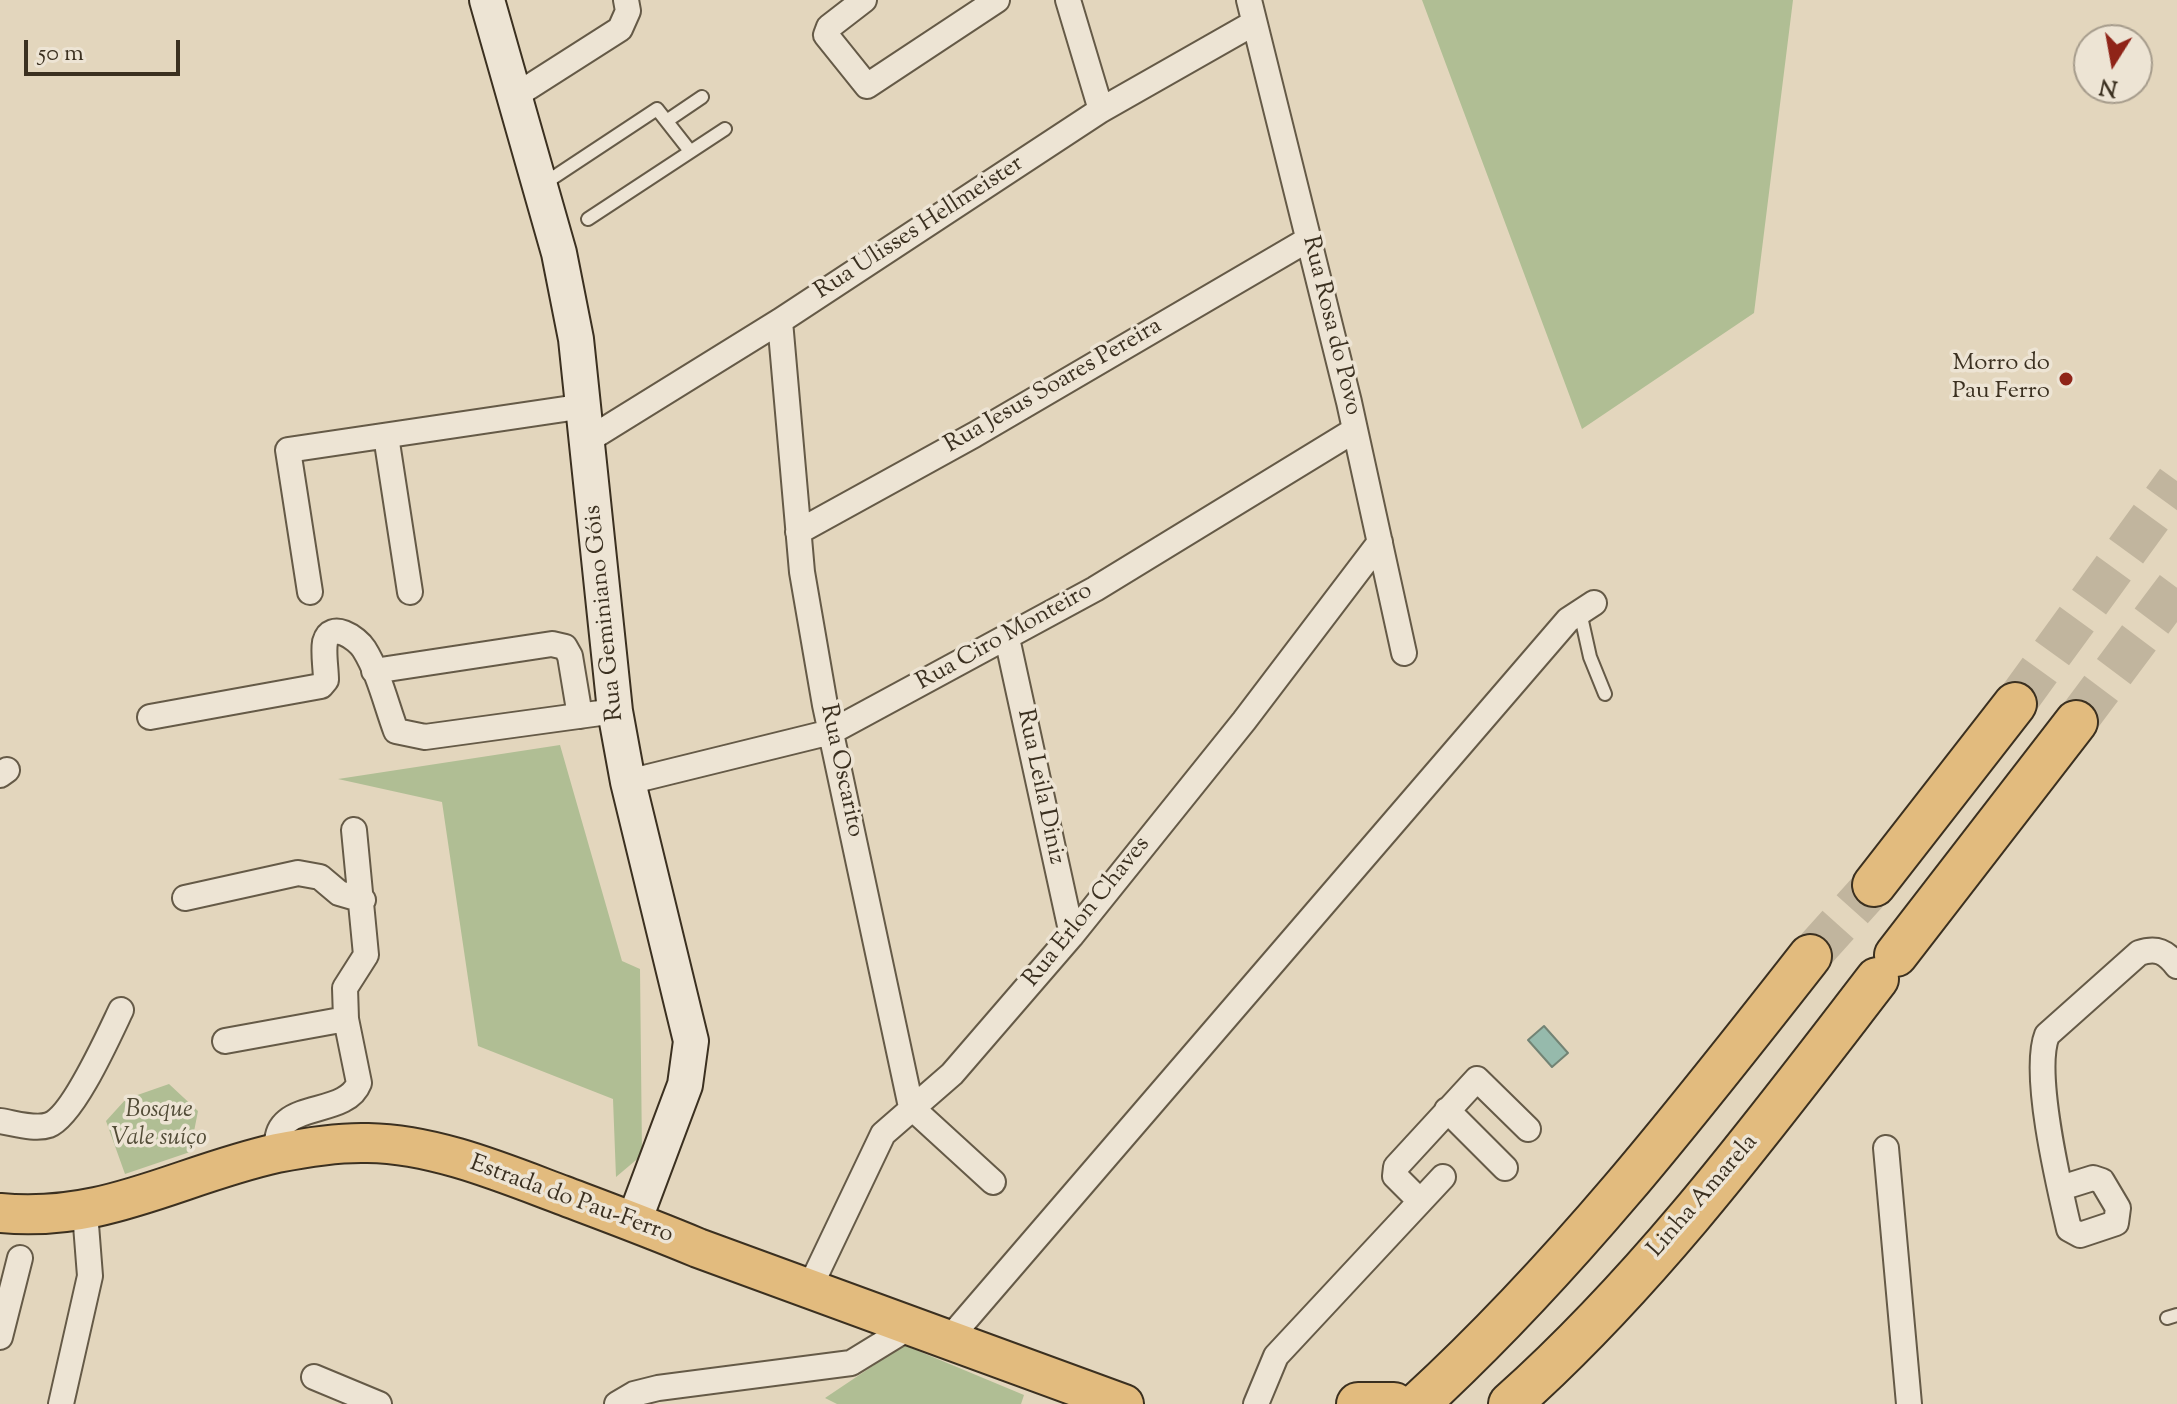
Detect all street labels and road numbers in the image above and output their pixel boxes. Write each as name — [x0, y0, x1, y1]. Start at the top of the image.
street label: Rua Ulisses Hellmeister — [810, 151, 1030, 307]
street label: Rua Rosa do Povo — [1294, 234, 1366, 418]
street label: Rua Jesus Soares Pereira — [940, 313, 1168, 461]
street label: Rua Geminiano Góis — [580, 503, 632, 723]
street label: Rua Ciro Monteiro — [912, 578, 1098, 698]
street label: Rua Oscarito — [812, 702, 868, 840]
street label: Rua Leila Diniz — [1009, 707, 1069, 867]
street label: Rua Erlon Chaves — [1018, 832, 1158, 994]
street label: Linha Amarela — [1643, 1130, 1765, 1264]
street label: Estrada do Pau-Ferro — [465, 1151, 677, 1251]

